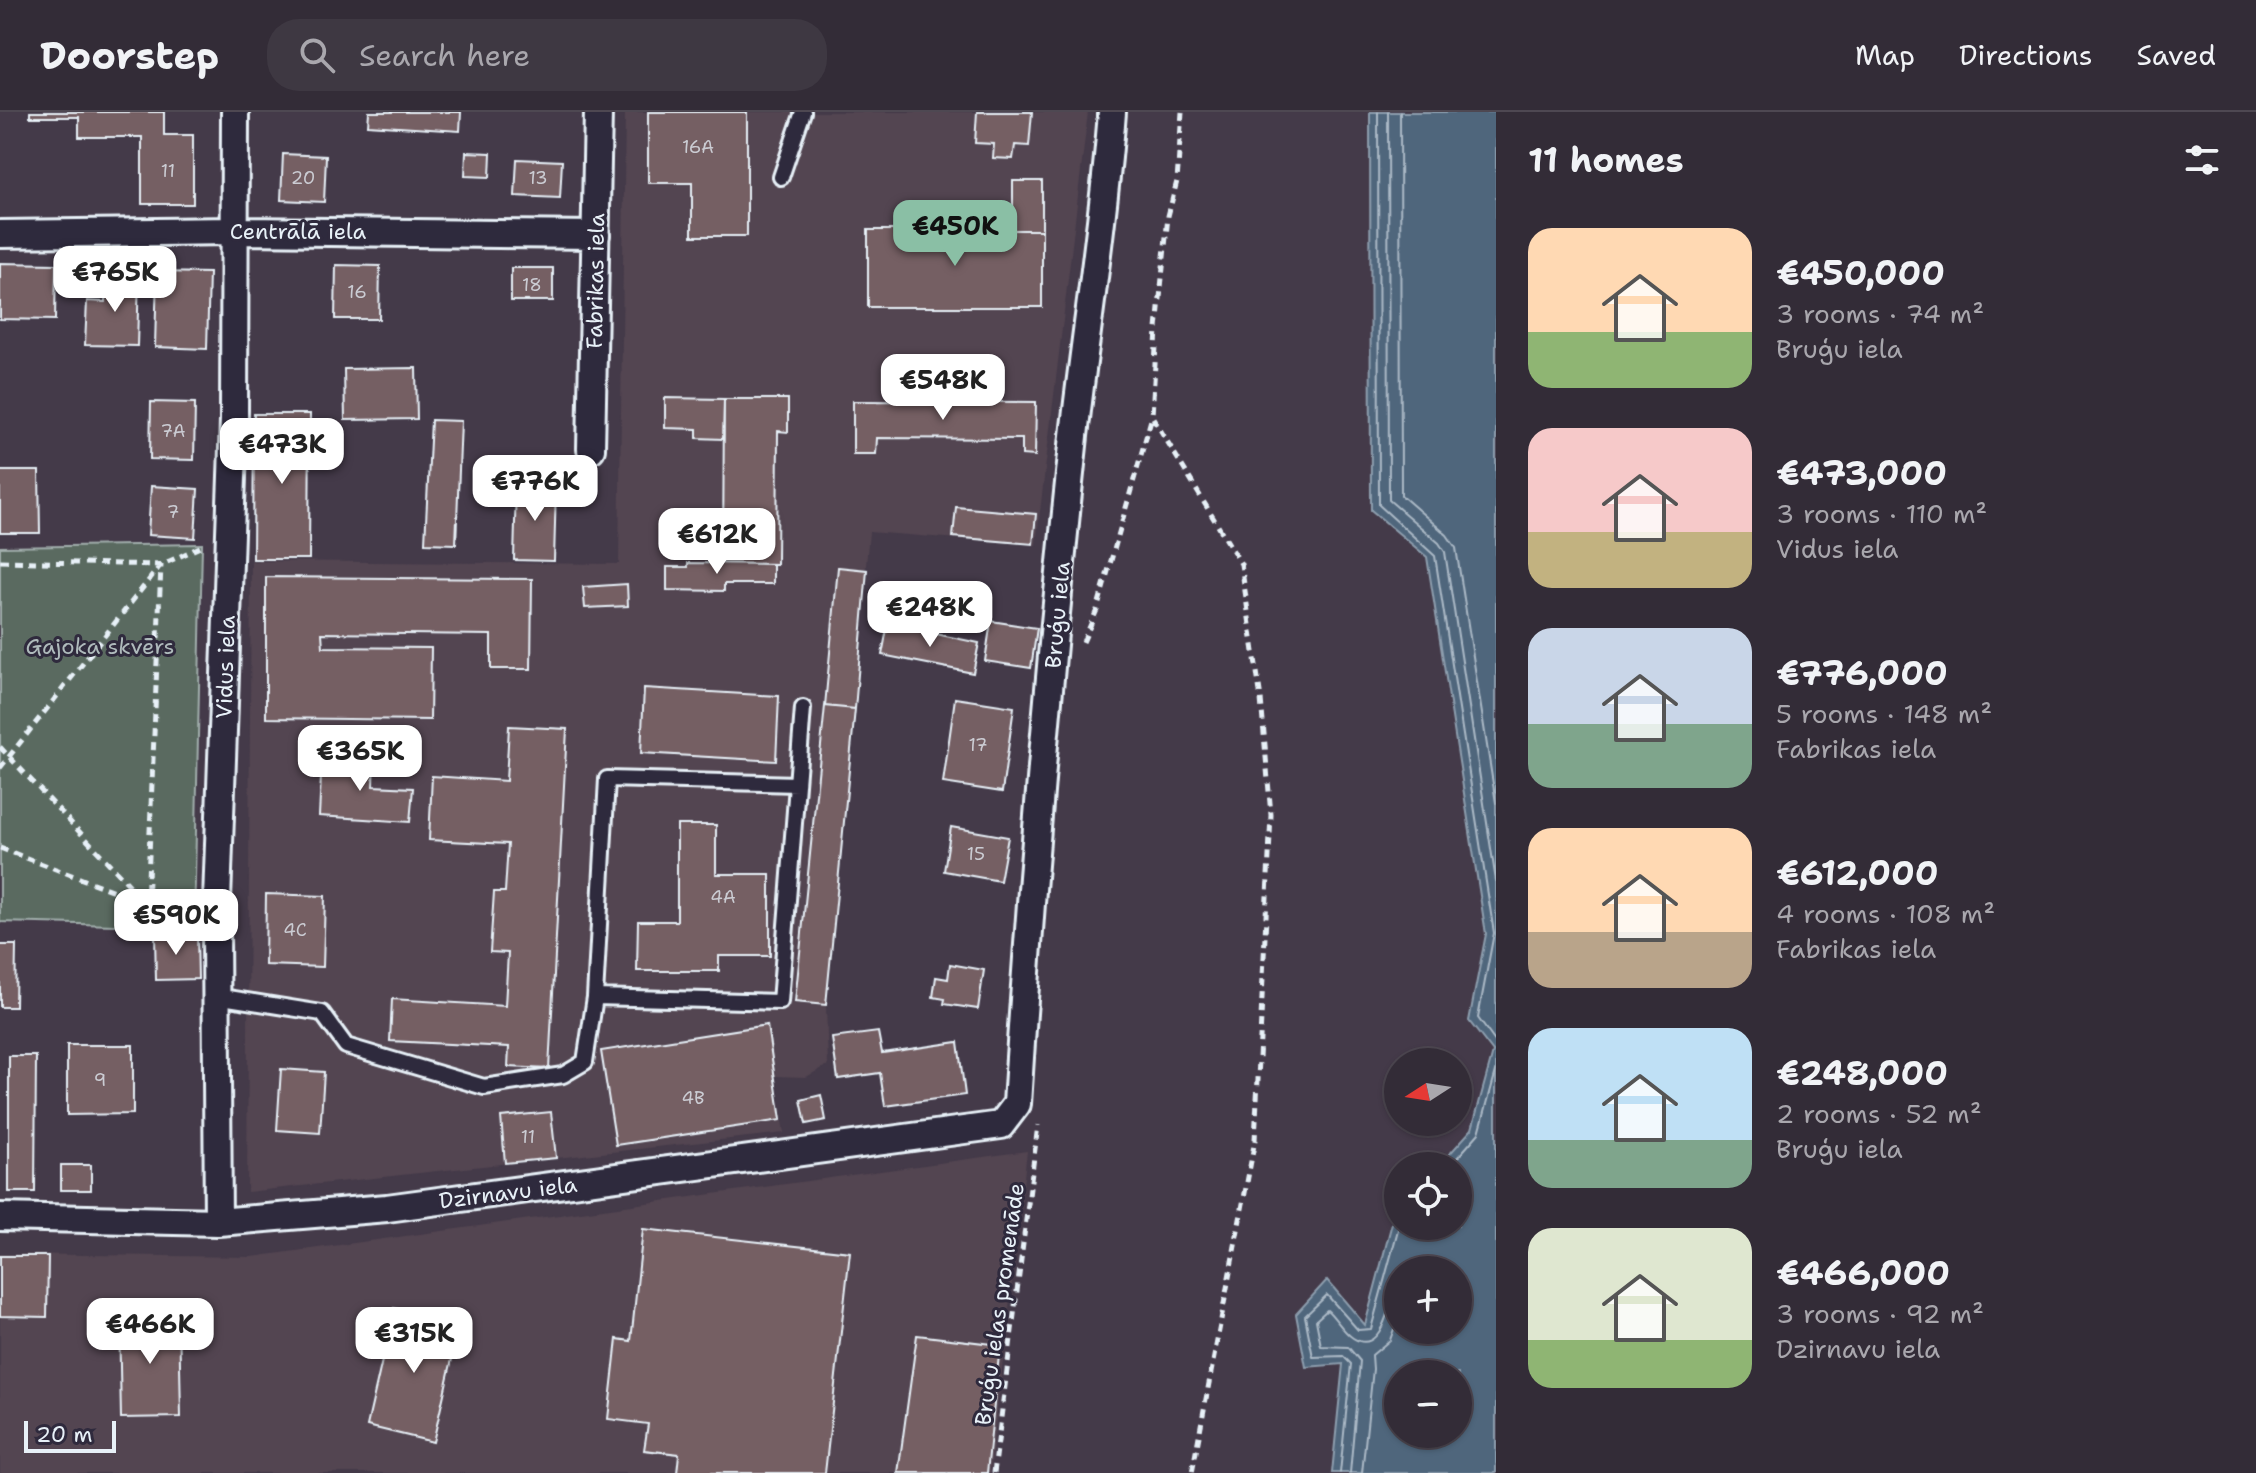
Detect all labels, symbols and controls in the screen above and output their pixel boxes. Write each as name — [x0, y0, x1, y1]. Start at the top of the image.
search box — [267, 19, 827, 91]
text: Doorstep — [40, 30, 219, 81]
icon: search — [295, 33, 339, 77]
text: Search here — [359, 35, 530, 76]
text: Map — [1855, 36, 1915, 74]
text: Directions — [1959, 36, 2093, 74]
text: Saved — [2137, 36, 2216, 74]
house number: 16A — [682, 135, 714, 159]
text: 11 homes — [1528, 137, 1684, 183]
icon: filters — [2180, 138, 2224, 182]
house number: 11 — [161, 159, 175, 183]
house number: 20 — [291, 166, 315, 190]
house number: 13 — [528, 166, 548, 190]
pin: €450K — [899, 200, 1011, 268]
text: €450K — [911, 208, 999, 243]
street label: Fabrikas iela — [580, 213, 611, 349]
street label: Centrālā iela — [230, 217, 367, 246]
pin: €765K — [59, 246, 171, 314]
text: €450,000 — [1776, 250, 1945, 296]
text: €765K — [71, 254, 159, 289]
icon: home — [1592, 260, 1688, 356]
house number: 18 — [522, 273, 542, 297]
house number: 16 — [347, 280, 367, 304]
text: 3 rooms · 74 m² — [1776, 296, 1984, 331]
text: Bruģu iela — [1776, 331, 1903, 366]
pin: €548K — [887, 354, 999, 422]
text: €548K — [899, 362, 987, 397]
pin: €473K — [226, 418, 338, 486]
house number: 7A — [161, 419, 185, 443]
text: €473K — [238, 426, 326, 461]
text: €473,000 — [1776, 450, 1947, 496]
pin: €776K — [479, 455, 591, 523]
icon: home — [1592, 460, 1688, 556]
text: €776K — [491, 463, 579, 498]
text: 3 rooms · 110 m² — [1776, 496, 1987, 531]
house number: 7 — [167, 500, 179, 524]
pin: €612K — [661, 508, 773, 576]
text: €612K — [676, 516, 758, 551]
text: Vidus iela — [1776, 531, 1899, 566]
street label: Bruģu iela — [1038, 560, 1077, 670]
pin: €248K — [874, 581, 986, 649]
text: €248K — [885, 589, 975, 624]
street label: Vidus iela — [209, 614, 242, 719]
park label: Gajoka skvērs — [25, 632, 175, 661]
text: €776,000 — [1776, 650, 1948, 696]
icon: home — [1592, 660, 1688, 756]
text: 5 rooms · 148 m² — [1776, 696, 1992, 731]
pin: €365K — [304, 725, 416, 793]
text: Fabrikas iela — [1776, 731, 1936, 766]
text: €365K — [316, 733, 404, 768]
house number: 17 — [968, 733, 988, 757]
house number: 15 — [967, 842, 985, 866]
text: €612,000 — [1776, 850, 1938, 896]
icon: home — [1592, 860, 1688, 956]
house number: 4A — [710, 885, 736, 909]
pin: €590K — [120, 889, 232, 957]
text: 4 rooms · 108 m² — [1776, 896, 1995, 931]
text: €590K — [132, 897, 220, 932]
house number: 4C — [283, 918, 307, 942]
text: Fabrikas iela — [1776, 931, 1936, 966]
north arrow — [1384, 1048, 1472, 1136]
map controls — [1384, 1048, 1472, 1448]
text: €248,000 — [1776, 1050, 1948, 1096]
icon: home — [1592, 1060, 1688, 1156]
house number: 9 — [94, 1068, 106, 1092]
house number: 4B — [681, 1086, 705, 1110]
text: 2 rooms · 52 m² — [1776, 1096, 1982, 1131]
house number: 11 — [521, 1125, 535, 1149]
text: Bruģu iela — [1776, 1131, 1903, 1166]
button: locate — [1384, 1152, 1472, 1240]
street label: Dzirnavu iela — [437, 1170, 579, 1215]
street label: Bruģu ielas promenāde — [968, 1181, 1031, 1427]
text: €466,000 — [1776, 1250, 1950, 1296]
button: + — [1384, 1256, 1472, 1344]
icon: home — [1592, 1260, 1688, 1356]
text: 3 rooms · 92 m² — [1776, 1296, 1984, 1331]
pin: €466K — [94, 1298, 206, 1366]
text: €466K — [105, 1306, 195, 1341]
pin: €315K — [358, 1307, 470, 1375]
text: €315K — [374, 1315, 454, 1350]
text: Dzirnavu iela — [1776, 1331, 1940, 1366]
button: − — [1384, 1360, 1472, 1448]
scale bar — [24, 1417, 116, 1453]
text: 20 m — [36, 1420, 93, 1449]

